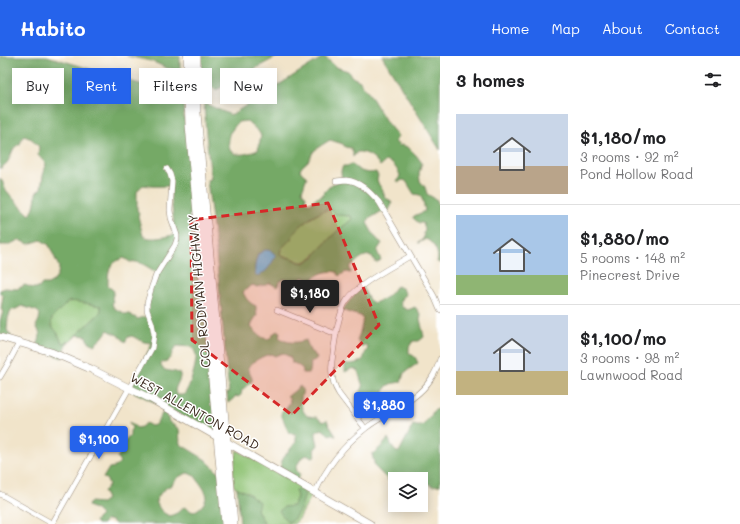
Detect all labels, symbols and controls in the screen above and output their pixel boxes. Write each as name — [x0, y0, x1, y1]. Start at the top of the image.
text: Habito — [20, 16, 85, 41]
text: Home — [491, 19, 529, 38]
text: Map — [551, 19, 580, 38]
text: About — [602, 19, 643, 38]
text: Contact — [665, 19, 720, 38]
chip: Buy — [12, 68, 64, 104]
chip: Rent — [72, 68, 131, 104]
chip: Filters — [139, 68, 212, 104]
chip: New — [220, 68, 277, 104]
text: 3 homes — [456, 69, 525, 91]
icon: filters — [702, 69, 724, 91]
text: $1,180/mo — [580, 126, 666, 148]
icon: home — [488, 130, 536, 178]
text: 3 rooms · 92 m² — [580, 148, 679, 165]
text: Pond Hollow Road — [580, 165, 693, 182]
street label: COL RODMAN HIGHWAY — [183, 214, 214, 369]
text: $1,880/mo — [580, 227, 669, 249]
icon: home — [488, 231, 536, 279]
text: 5 rooms · 148 m² — [580, 249, 685, 266]
text: Pinecrest Drive — [580, 266, 680, 283]
pin: $1,180 — [277, 280, 343, 314]
text: $1,180 — [290, 284, 330, 301]
text: $1,100/mo — [580, 327, 666, 349]
icon: home — [488, 331, 536, 379]
text: 3 rooms · 98 m² — [580, 349, 679, 366]
text: Lawnwood Road — [580, 366, 683, 383]
street label: WEST ALLENTON ROAD — [128, 368, 263, 453]
pin: $1,880 — [351, 392, 417, 426]
text: $1,880 — [363, 396, 405, 413]
pin: $1,100 — [66, 426, 132, 460]
text: $1,100 — [79, 430, 119, 447]
map controls — [388, 472, 428, 512]
button: layers — [388, 472, 428, 512]

